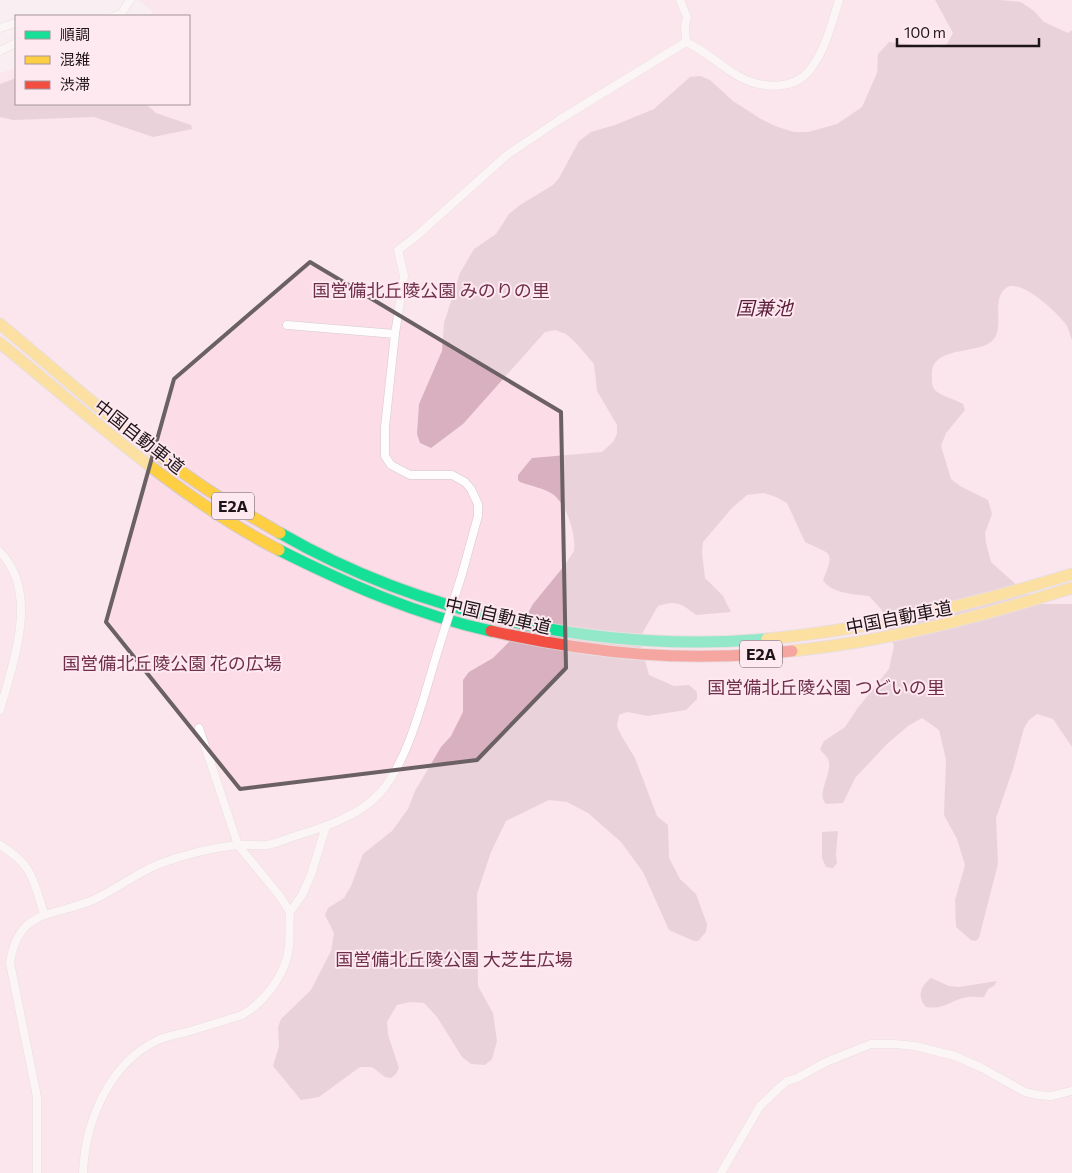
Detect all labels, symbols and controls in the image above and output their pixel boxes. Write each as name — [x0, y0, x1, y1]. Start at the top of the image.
legend — [15, 15, 190, 105]
scale bar — [897, 15, 1040, 47]
text: 100 m — [904, 23, 946, 41]
text: 順調 — [60, 25, 90, 43]
text: 混雑 — [60, 50, 90, 68]
text: 渋滞 — [60, 75, 90, 93]
park label: 国営備北丘陵公園 みのりの里 — [312, 279, 550, 301]
water label: 国兼池 — [735, 296, 794, 319]
street label: 中国自動車道 — [90, 394, 189, 478]
road number: E2A — [212, 492, 254, 520]
street label: 中国自動車道 — [443, 592, 553, 638]
street label: 中国自動車道 — [844, 596, 954, 638]
road number: E2A — [740, 641, 782, 668]
park label: 国営備北丘陵公園 花の広場 — [62, 652, 282, 674]
park label: 国営備北丘陵公園 つどいの里 — [707, 676, 945, 698]
park label: 国営備北丘陵公園 大芝生広場 — [335, 948, 573, 970]

